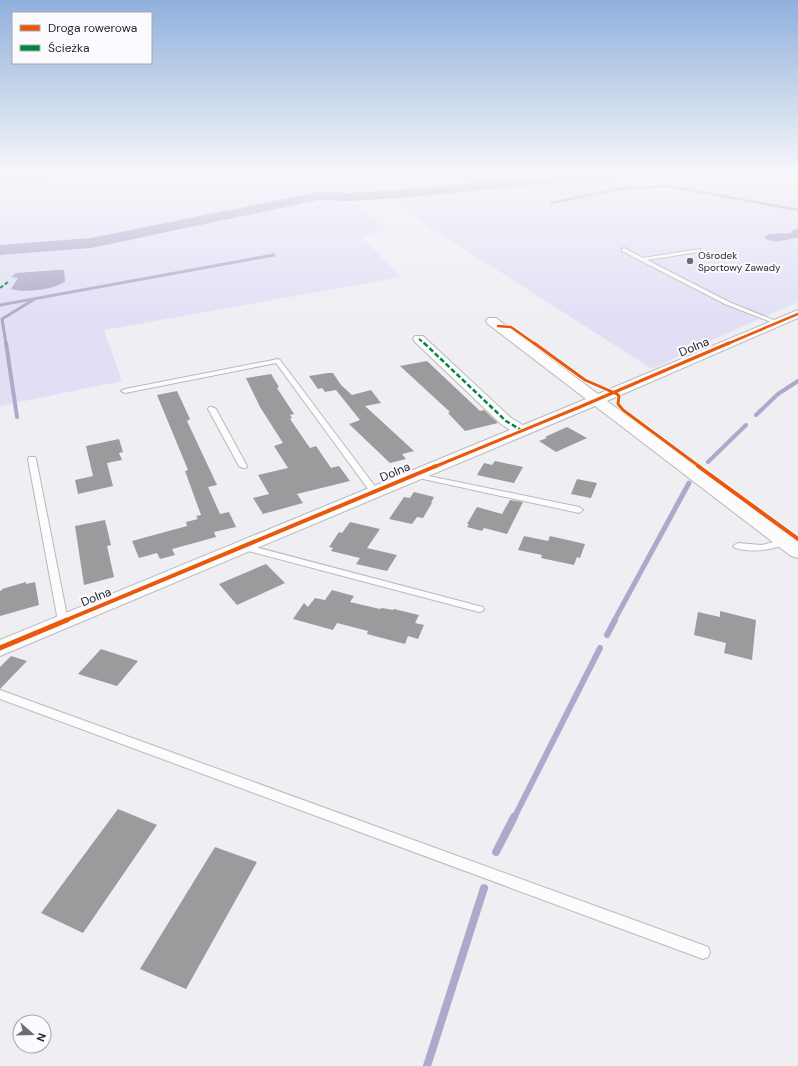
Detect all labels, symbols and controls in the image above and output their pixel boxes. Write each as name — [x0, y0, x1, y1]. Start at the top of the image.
legend — [12, 12, 152, 64]
text: Droga rowerowa — [48, 20, 137, 36]
text: Ścieżka — [48, 40, 90, 56]
place label: Ośrodek Sportowy Zawady — [698, 249, 781, 274]
marker: Ośrodek Sportowy Zawady — [685, 256, 695, 266]
street label: Dolna — [676, 333, 712, 361]
street label: Dolna — [377, 458, 413, 486]
street label: Dolna — [78, 584, 114, 610]
north arrow — [12, 1014, 52, 1054]
text: N — [33, 1031, 49, 1044]

